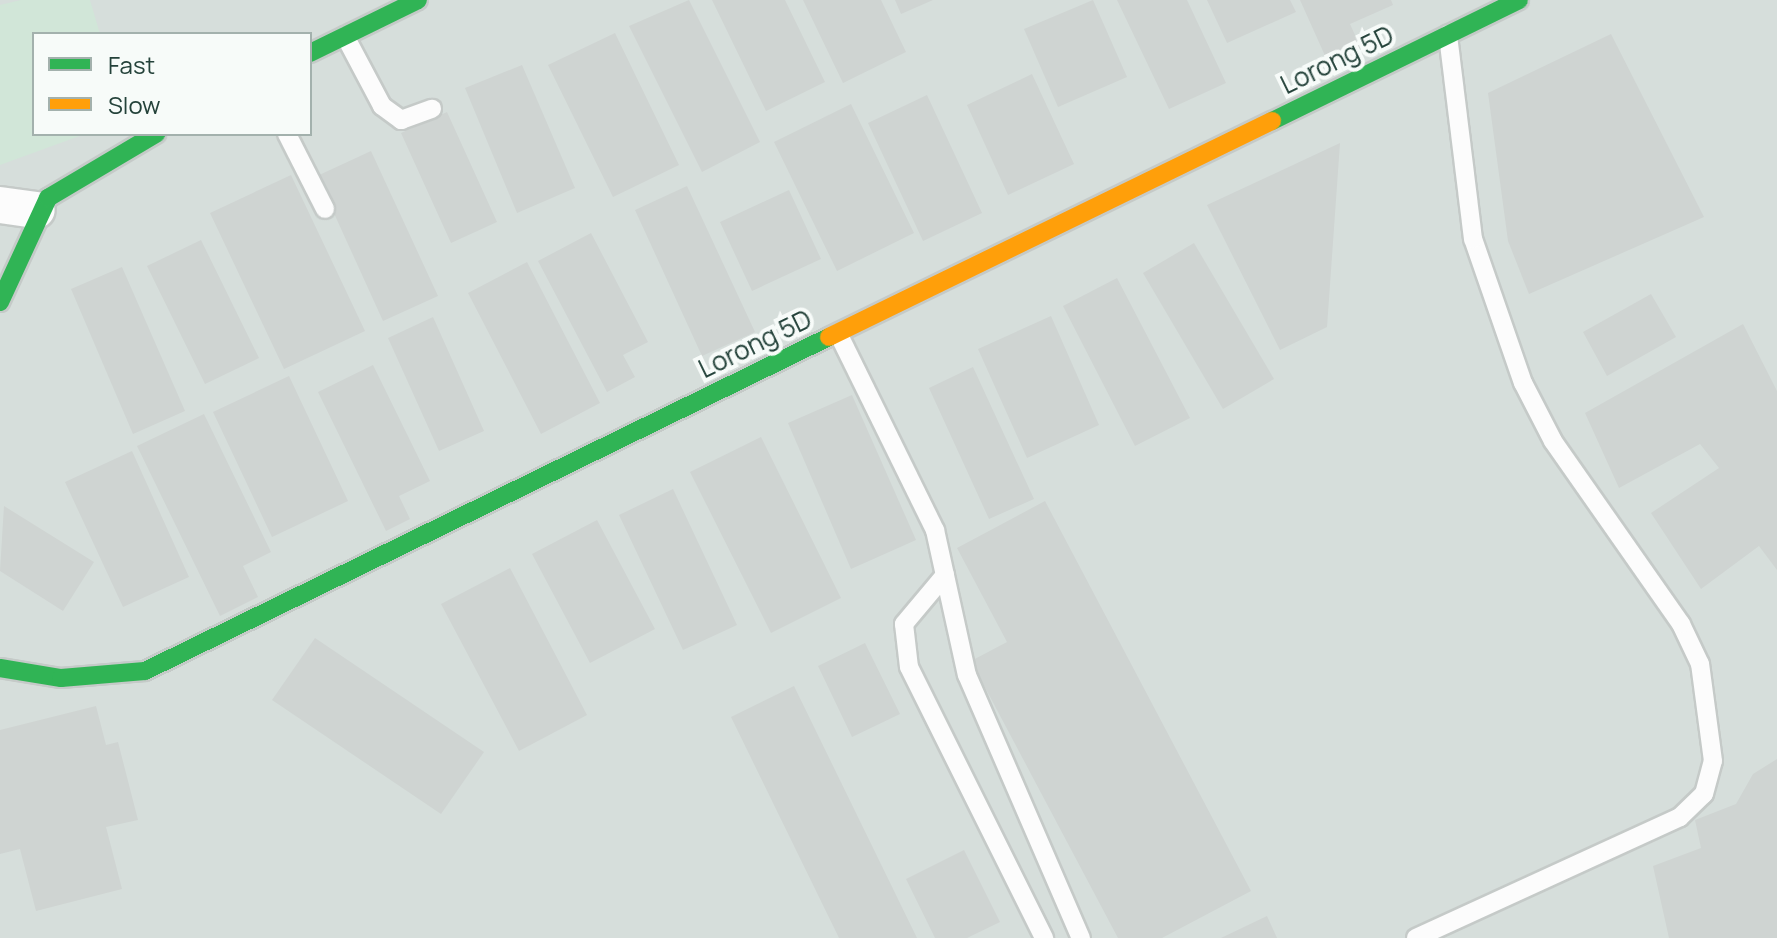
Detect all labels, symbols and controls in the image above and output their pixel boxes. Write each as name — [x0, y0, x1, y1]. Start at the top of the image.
street label: Lorong 5D — [1275, 19, 1399, 101]
legend — [32, 32, 312, 136]
text: Fast — [108, 48, 155, 81]
text: Slow — [108, 88, 161, 121]
street label: Lorong 5D — [693, 303, 817, 385]

